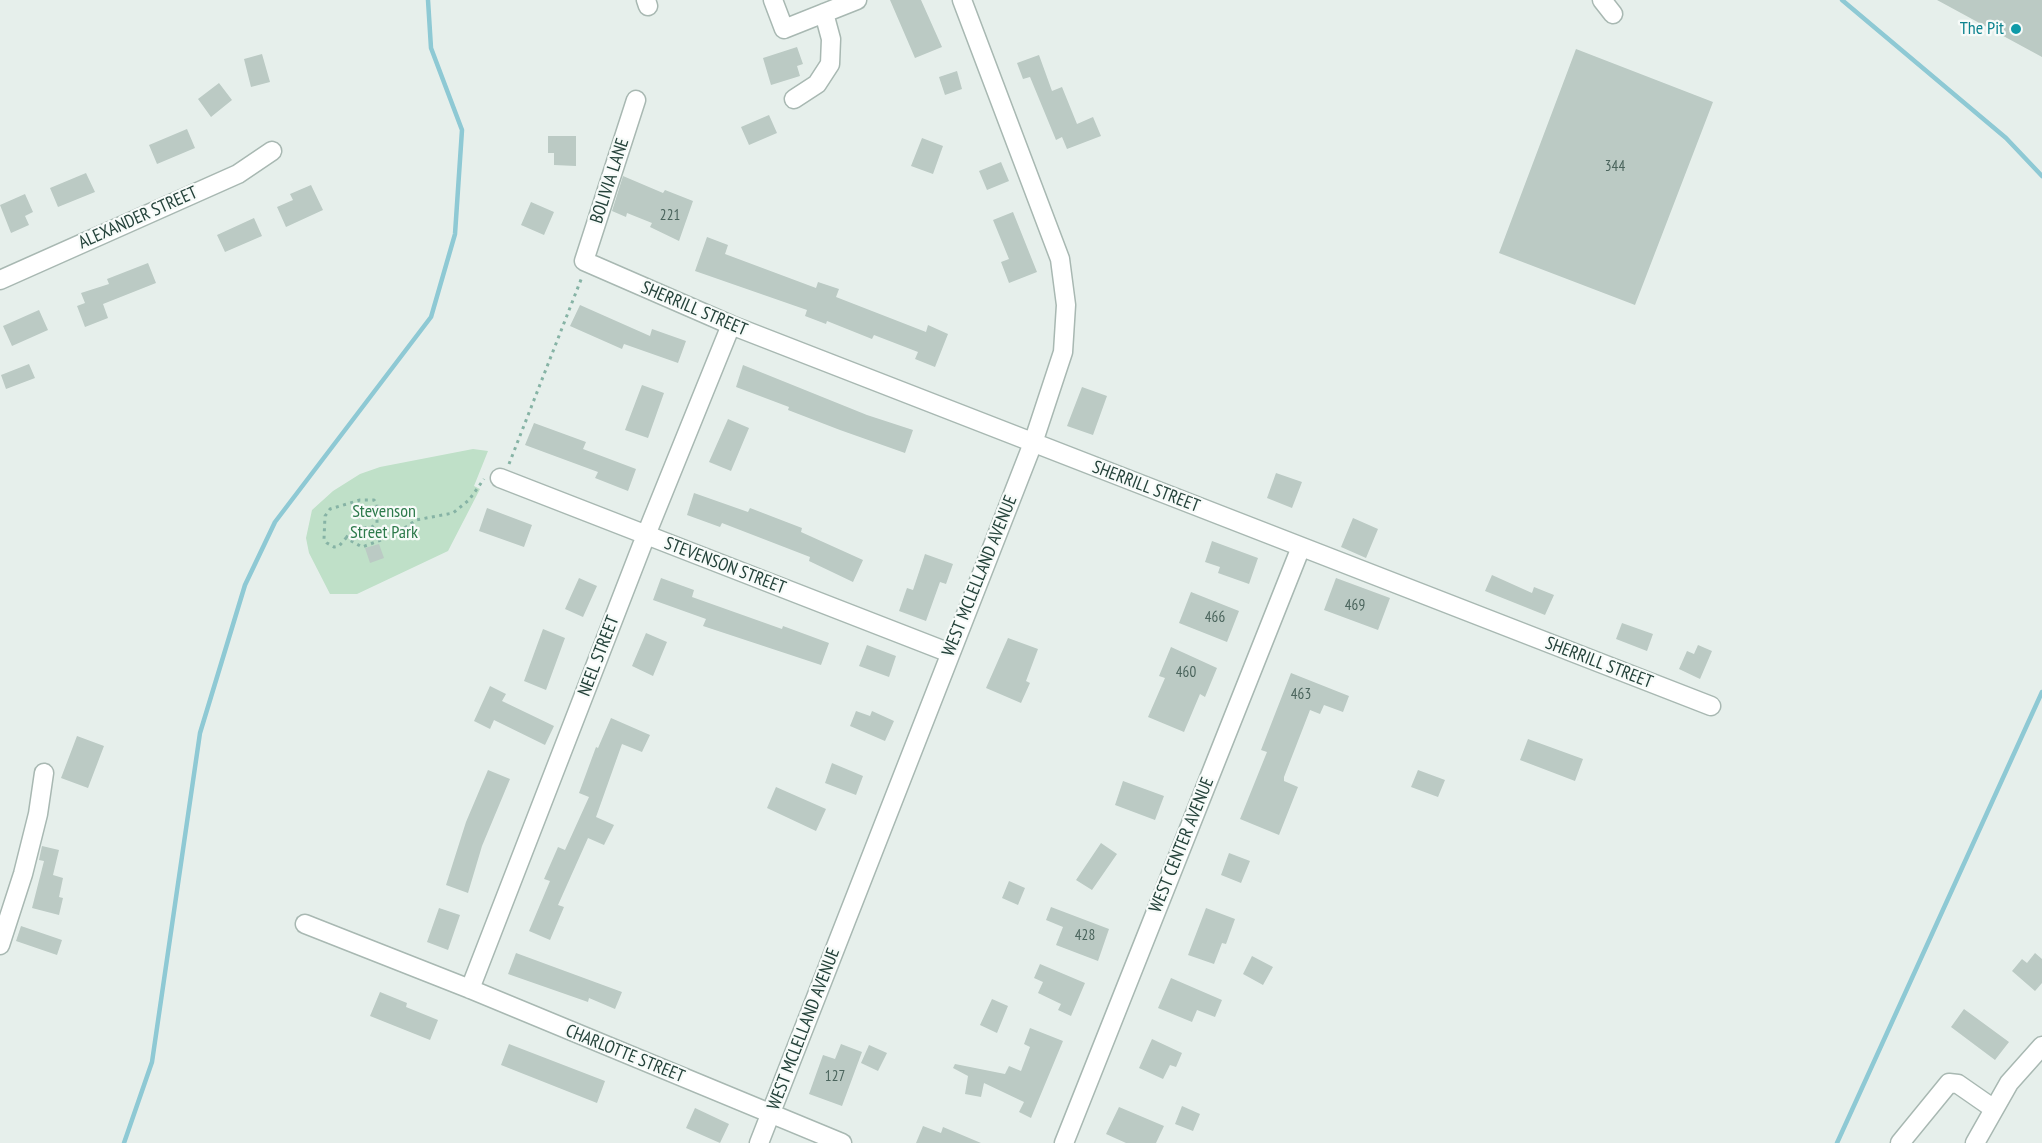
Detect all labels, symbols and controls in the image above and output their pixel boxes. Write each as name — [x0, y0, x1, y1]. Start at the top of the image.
place label: The Pit — [1960, 18, 2004, 40]
marker: The Pit — [2009, 22, 2023, 36]
street label: BOLIVIA LANE — [586, 136, 634, 226]
house number: 344 — [1605, 158, 1625, 176]
street label: ALEXANDER STREET — [75, 182, 201, 254]
house number: 221 — [660, 207, 680, 225]
street label: SHERRILL STREET — [638, 277, 750, 341]
street label: SHERRILL STREET — [1089, 457, 1203, 517]
street label: WEST MCLELLAND AVENUE — [938, 492, 1022, 660]
park label: Stevenson Street Park — [350, 501, 418, 544]
street label: STEVENSON STREET — [661, 533, 789, 599]
house number: 469 — [1345, 597, 1365, 615]
house number: 466 — [1205, 609, 1225, 627]
street label: NEEL STREET — [574, 613, 624, 699]
street label: SHERRILL STREET — [1542, 633, 1656, 693]
house number: 460 — [1176, 664, 1196, 682]
house number: 463 — [1291, 686, 1311, 704]
street label: WEST CENTER AVENUE — [1145, 774, 1219, 916]
house number: 428 — [1075, 927, 1095, 945]
street label: WEST MCLELLAND AVENUE — [763, 945, 845, 1113]
street label: CHARLOTTE STREET — [562, 1020, 688, 1088]
house number: 127 — [825, 1068, 845, 1086]

